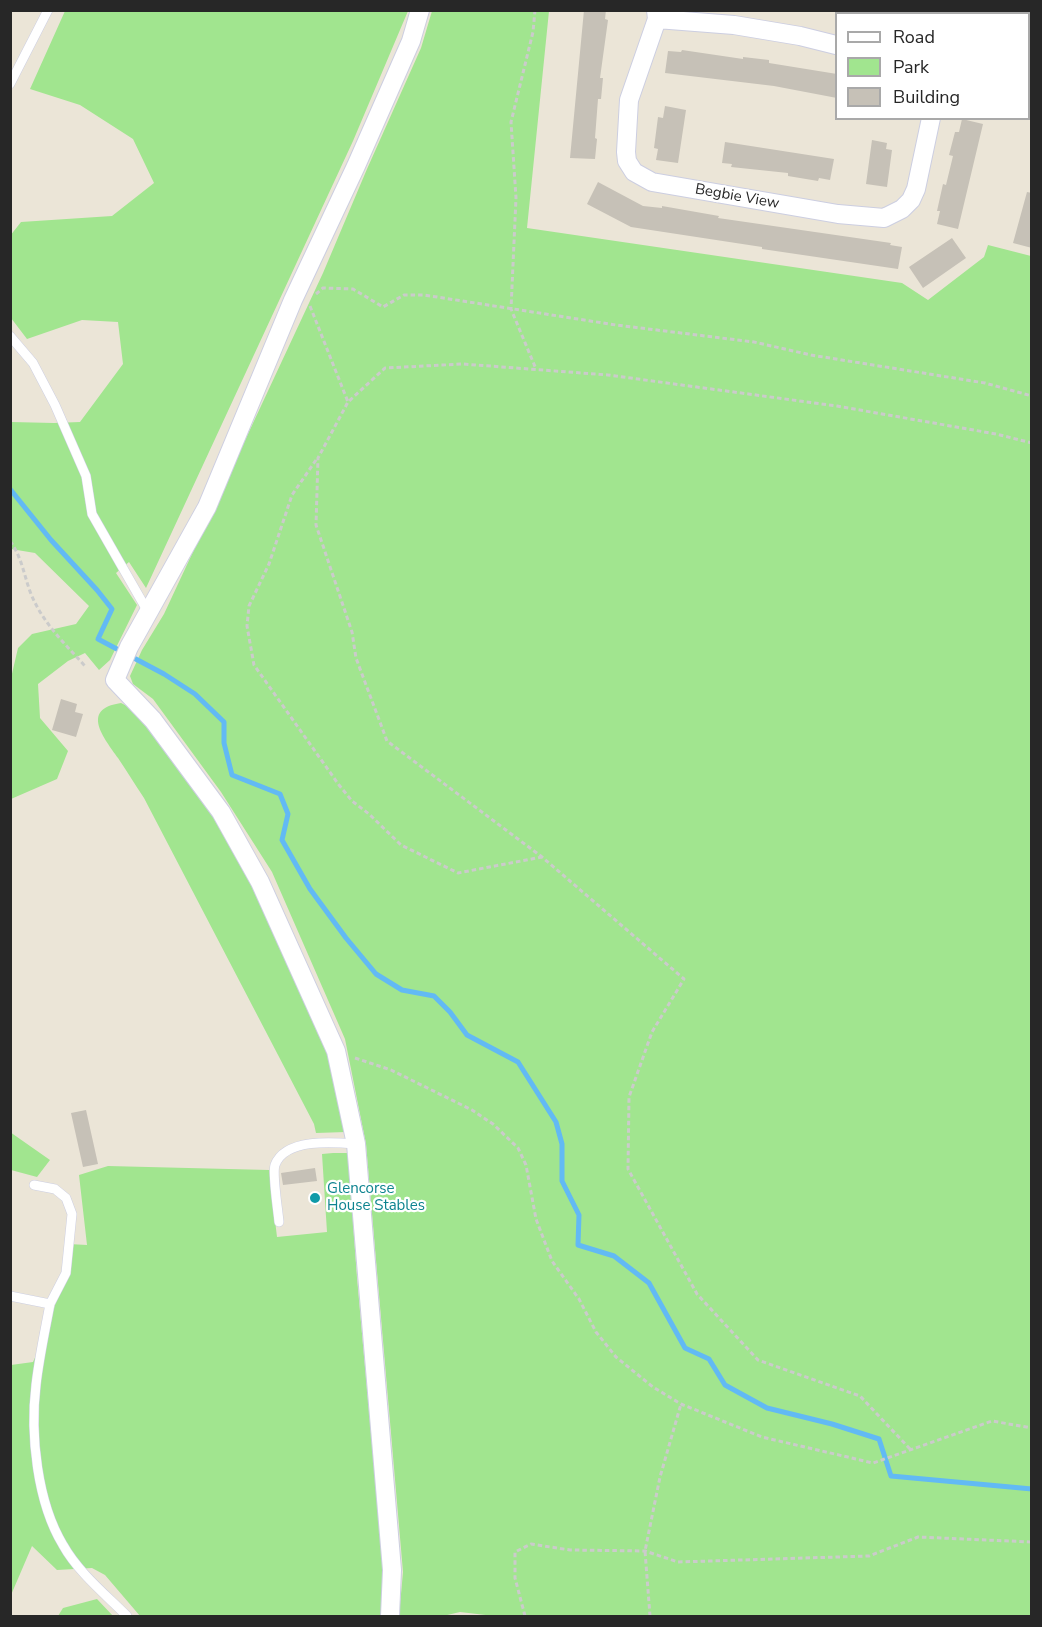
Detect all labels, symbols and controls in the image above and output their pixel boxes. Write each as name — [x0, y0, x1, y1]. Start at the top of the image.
legend — [835, 12, 1030, 120]
text: Road — [893, 25, 935, 49]
text: Park — [893, 55, 929, 79]
text: Building — [893, 85, 960, 109]
street label: Begbie View — [693, 181, 781, 213]
place label: Glencorse House Stables — [327, 1180, 425, 1215]
marker: Glencorse House Stables — [308, 1191, 322, 1205]

